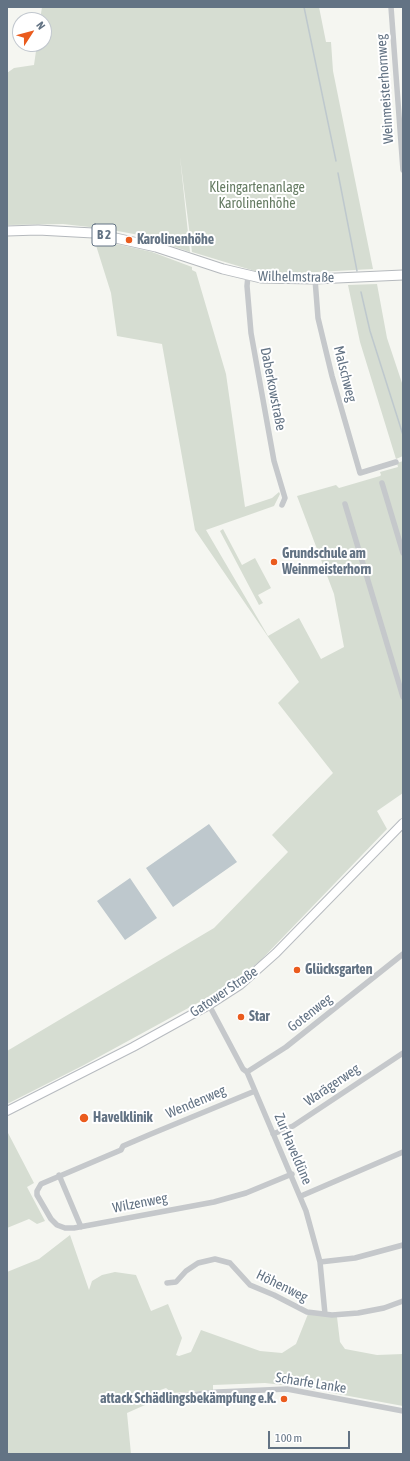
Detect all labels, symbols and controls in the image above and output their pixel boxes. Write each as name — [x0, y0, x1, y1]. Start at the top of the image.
north arrow — [12, 12, 52, 52]
text: N — [34, 19, 48, 32]
street label: Weinmeisterhornweg — [373, 34, 397, 144]
park label: Kleingartenanlage Karolinenhöhe — [209, 180, 305, 212]
road number: B 2 — [92, 224, 116, 246]
place label: Karolinenhöhe — [137, 232, 214, 248]
marker: Karolinenhöhe — [124, 235, 134, 245]
street label: Wilhelmstraße — [258, 268, 334, 286]
street label: Malschweg — [330, 344, 360, 404]
street label: Daberkowstraße — [257, 346, 289, 432]
place label: Grundschule am Weinmeisterhorn — [282, 546, 371, 578]
marker: Grundschule am Weinmeisterhorn — [269, 557, 279, 567]
place label: Glücksgarten — [305, 962, 372, 978]
street label: Gatower Straße — [187, 963, 261, 1021]
marker: Glücksgarten — [292, 965, 302, 975]
street label: Gotenweg — [284, 990, 336, 1036]
place label: Star — [249, 1009, 270, 1025]
marker: Star — [236, 1012, 246, 1022]
street label: Warägerweg — [301, 1060, 363, 1110]
street label: Wendenweg — [164, 1082, 228, 1122]
place label: Havelklinik — [93, 1110, 153, 1126]
street label: Zur Haveldüne — [270, 1111, 316, 1187]
marker: Havelklinik — [78, 1112, 90, 1124]
street label: Wilzenweg — [111, 1189, 169, 1217]
street label: Höhenweg — [253, 1266, 311, 1306]
street label: Scharfe Lanke — [274, 1369, 348, 1397]
place label: attack Schädlingsbekämpfung e.K. — [100, 1391, 276, 1407]
marker: attack Schädlingsbekämpfung e.K. — [279, 1394, 289, 1404]
scale bar — [270, 1423, 352, 1449]
text: 100 m — [275, 1431, 302, 1445]

